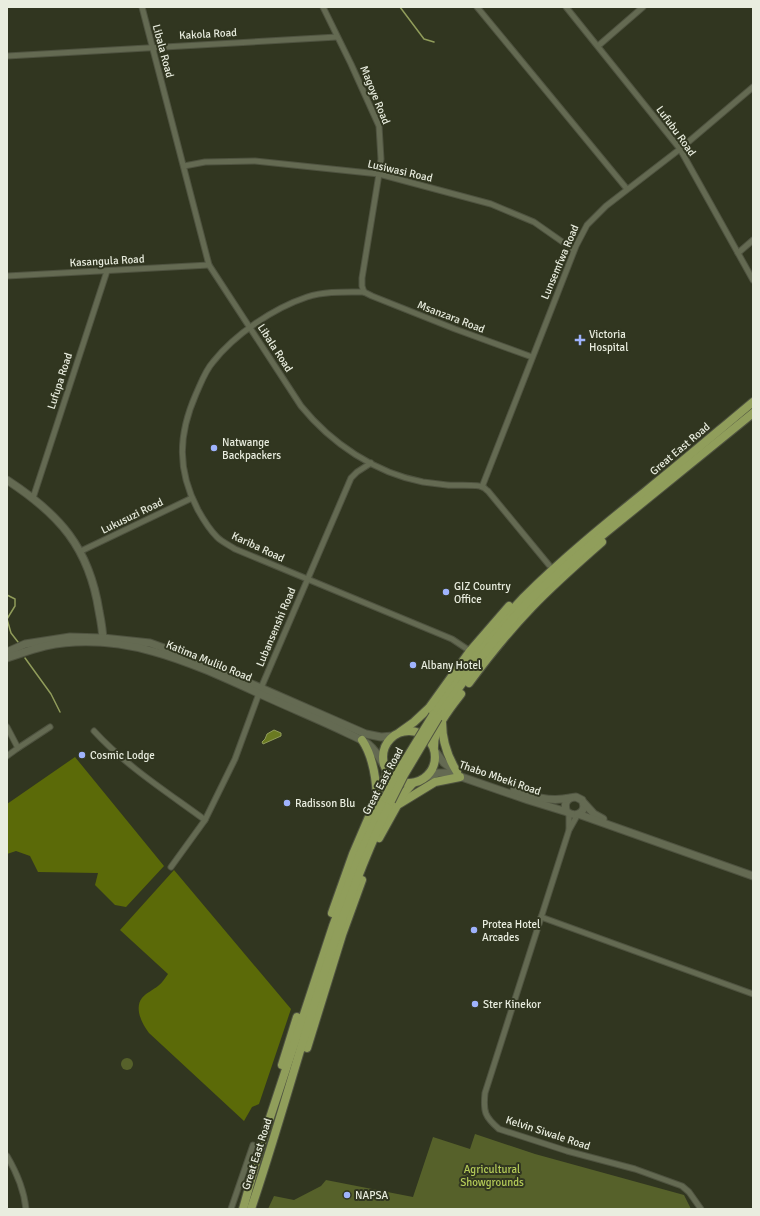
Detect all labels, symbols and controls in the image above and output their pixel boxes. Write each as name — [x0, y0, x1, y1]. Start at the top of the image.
street label: Libala Road — [150, 23, 176, 79]
street label: Kakola Road — [179, 26, 237, 42]
street label: Magoye Road — [357, 64, 393, 126]
street label: Lufubu Road — [653, 103, 699, 159]
street label: Lusiwasi Road — [366, 157, 434, 185]
street label: Lunsemfwa Road — [538, 222, 582, 301]
street label: Kasangula Road — [69, 253, 145, 269]
street label: Msanzara Road — [415, 298, 487, 336]
street label: Libala Road — [255, 322, 295, 375]
place label: Victoria Hospital — [589, 328, 628, 354]
marker: Victoria Hospital — [574, 334, 586, 346]
street label: Lufupa Road — [45, 351, 75, 411]
street label: Great East Road — [647, 420, 713, 478]
place label: Natwange Backpackers — [222, 436, 281, 462]
marker: Natwange Backpackers — [209, 443, 219, 453]
street label: Lukusuzi Road — [99, 495, 165, 537]
street label: Kariba Road — [230, 529, 287, 565]
place label: GIZ Country Office — [454, 580, 511, 606]
street label: Lubansenshi Road — [253, 585, 299, 669]
marker: GIZ Country Office — [441, 587, 451, 597]
street label: Katima Mulilo Road — [164, 638, 254, 684]
place label: Albany Hotel — [421, 659, 481, 672]
marker: Albany Hotel — [408, 660, 418, 670]
street label: Great East Road — [360, 745, 406, 817]
place label: Cosmic Lodge — [90, 749, 155, 762]
marker: Cosmic Lodge — [77, 750, 87, 760]
street label: Thabo Mbeki Road — [457, 758, 543, 798]
place label: Radisson Blu — [295, 797, 355, 810]
marker: Radisson Blu — [282, 798, 292, 808]
place label: Protea Hotel Arcades — [482, 918, 540, 944]
marker: Protea Hotel Arcades — [469, 925, 479, 935]
place label: Ster Kinekor — [483, 998, 541, 1011]
marker: Ster Kinekor — [470, 999, 480, 1009]
street label: Kelvin Siwale Road — [504, 1113, 592, 1153]
street label: Great East Road — [239, 1116, 275, 1191]
park label: Agricultural Showgrounds — [460, 1163, 524, 1189]
place label: NAPSA — [355, 1189, 389, 1202]
marker: NAPSA — [342, 1190, 352, 1200]

